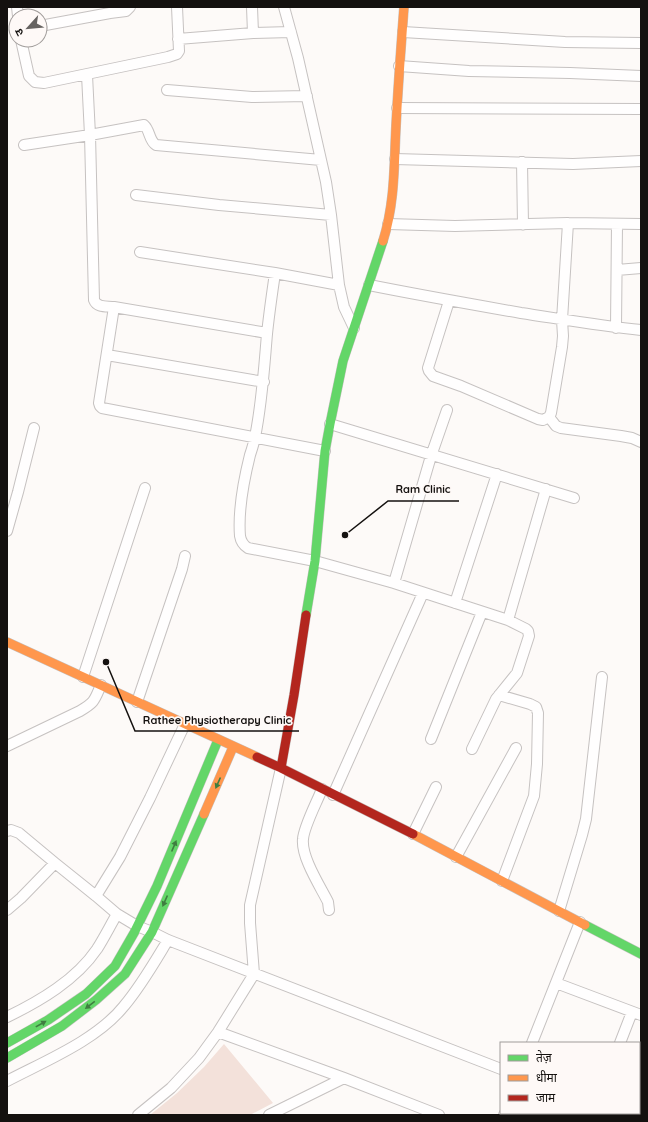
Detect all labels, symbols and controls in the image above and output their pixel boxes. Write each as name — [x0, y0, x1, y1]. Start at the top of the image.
north arrow — [8, 8, 48, 48]
text: उ — [11, 26, 27, 39]
callout: Ram Clinic — [388, 478, 459, 501]
text: Ram Clinic — [395, 482, 451, 496]
callout: Rathee Physiotherapy Clinic — [135, 708, 299, 731]
text: Rathee Physiotherapy Clinic — [143, 713, 291, 727]
one-way arrow — [215, 777, 221, 788]
one-way arrow — [171, 841, 177, 852]
one-way arrow — [162, 896, 168, 908]
one-way arrow — [84, 1001, 95, 1009]
one-way arrow — [35, 1021, 47, 1028]
legend — [500, 1042, 640, 1114]
text: तेज़ — [536, 1050, 553, 1065]
text: धीमा — [536, 1070, 558, 1085]
text: जाम — [536, 1090, 556, 1105]

